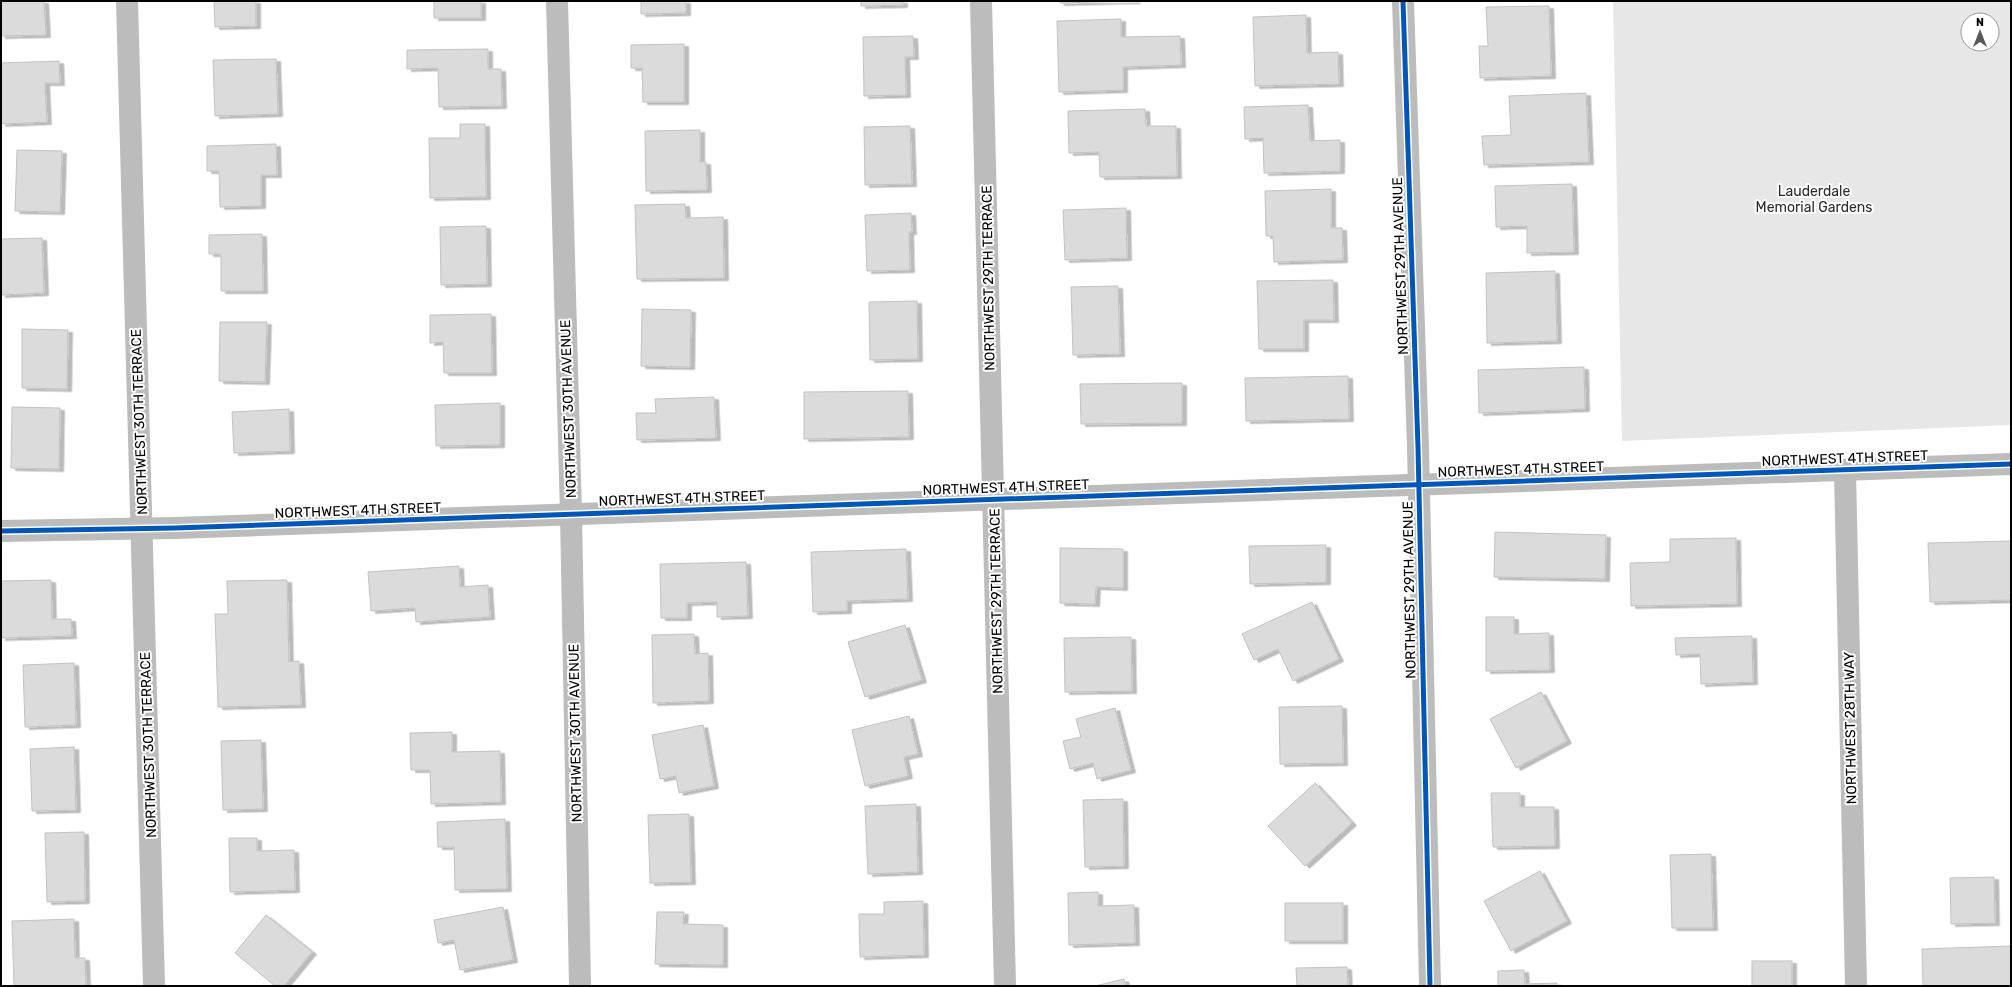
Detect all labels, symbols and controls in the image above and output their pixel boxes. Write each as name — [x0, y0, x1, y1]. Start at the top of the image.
north arrow — [1960, 12, 2000, 52]
text: N — [1976, 16, 1984, 29]
street label: NORTHWEST 29TH AVENUE — [1389, 177, 1412, 355]
park label: Lauderdale Memorial Gardens — [1756, 183, 1872, 216]
street label: NORTHWEST 29TH TERRACE — [978, 185, 999, 371]
street label: NORTHWEST 30TH AVENUE — [557, 319, 580, 499]
street label: NORTHWEST 30TH TERRACE — [128, 329, 151, 515]
street label: NORTHWEST 4TH STREET — [1761, 447, 1929, 470]
street label: NORTHWEST 4TH STREET — [1437, 458, 1605, 481]
street label: NORTHWEST 4TH STREET — [922, 476, 1090, 499]
street label: NORTHWEST 4TH STREET — [598, 487, 766, 510]
street label: NORTHWEST 4TH STREET — [274, 499, 442, 522]
street label: NORTHWEST 29TH AVENUE — [1399, 501, 1420, 679]
street label: NORTHWEST 29TH TERRACE — [986, 508, 1007, 694]
street label: NORTHWEST 30TH AVENUE — [565, 644, 586, 822]
street label: NORTHWEST 30TH TERRACE — [137, 652, 160, 838]
street label: NORTHWEST 28TH WAY — [1841, 652, 1860, 804]

